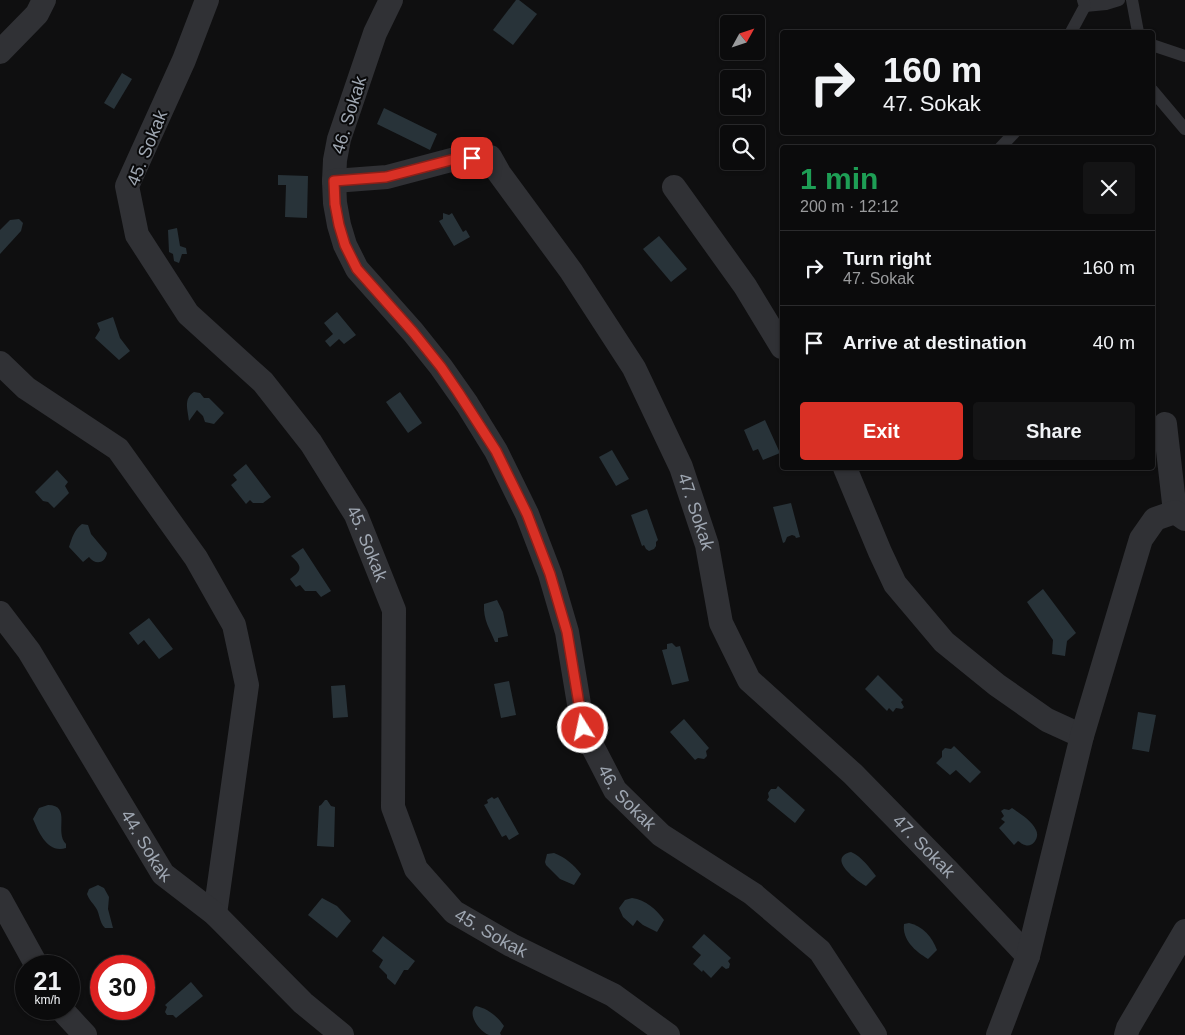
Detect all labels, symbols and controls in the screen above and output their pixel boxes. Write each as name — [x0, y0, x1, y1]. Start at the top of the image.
north arrow — [720, 15, 765, 60]
map controls — [720, 15, 765, 170]
icon: right — [800, 50, 865, 115]
text: 160 m — [883, 50, 982, 89]
button: sound — [720, 70, 765, 115]
street label: 46. Sokak — [328, 73, 371, 156]
text: 47. Sokak — [883, 91, 981, 116]
street label: 45. Sokak — [123, 106, 172, 189]
button: search — [720, 125, 765, 170]
pin — [451, 137, 493, 179]
icon: arrive — [458, 144, 486, 172]
text: 1 min — [800, 162, 878, 195]
button: close — [1083, 162, 1135, 214]
text: 200 m · 12:12 — [800, 198, 899, 215]
text: Turn right — [843, 248, 931, 269]
icon: right — [800, 254, 828, 282]
text: 160 m — [1082, 257, 1135, 278]
text: 47. Sokak — [843, 270, 914, 287]
icon: arrive — [800, 329, 828, 357]
text: Arrive at destination — [843, 332, 1027, 353]
text: 40 m — [1093, 332, 1135, 353]
button: Exit — [800, 402, 963, 460]
button: Share — [973, 402, 1135, 460]
street label: 47. Sokak — [674, 471, 718, 553]
street label: 45. Sokak — [343, 502, 392, 585]
position arrow — [556, 701, 608, 753]
street label: 46. Sokak — [594, 762, 661, 835]
street label: 44. Sokak — [117, 806, 176, 887]
street label: 47. Sokak — [889, 811, 960, 882]
street label: 45. Sokak — [451, 905, 532, 962]
speed limit sign: 30 — [90, 955, 155, 1020]
text: 21 — [34, 967, 61, 995]
text: km/h — [34, 993, 61, 1007]

